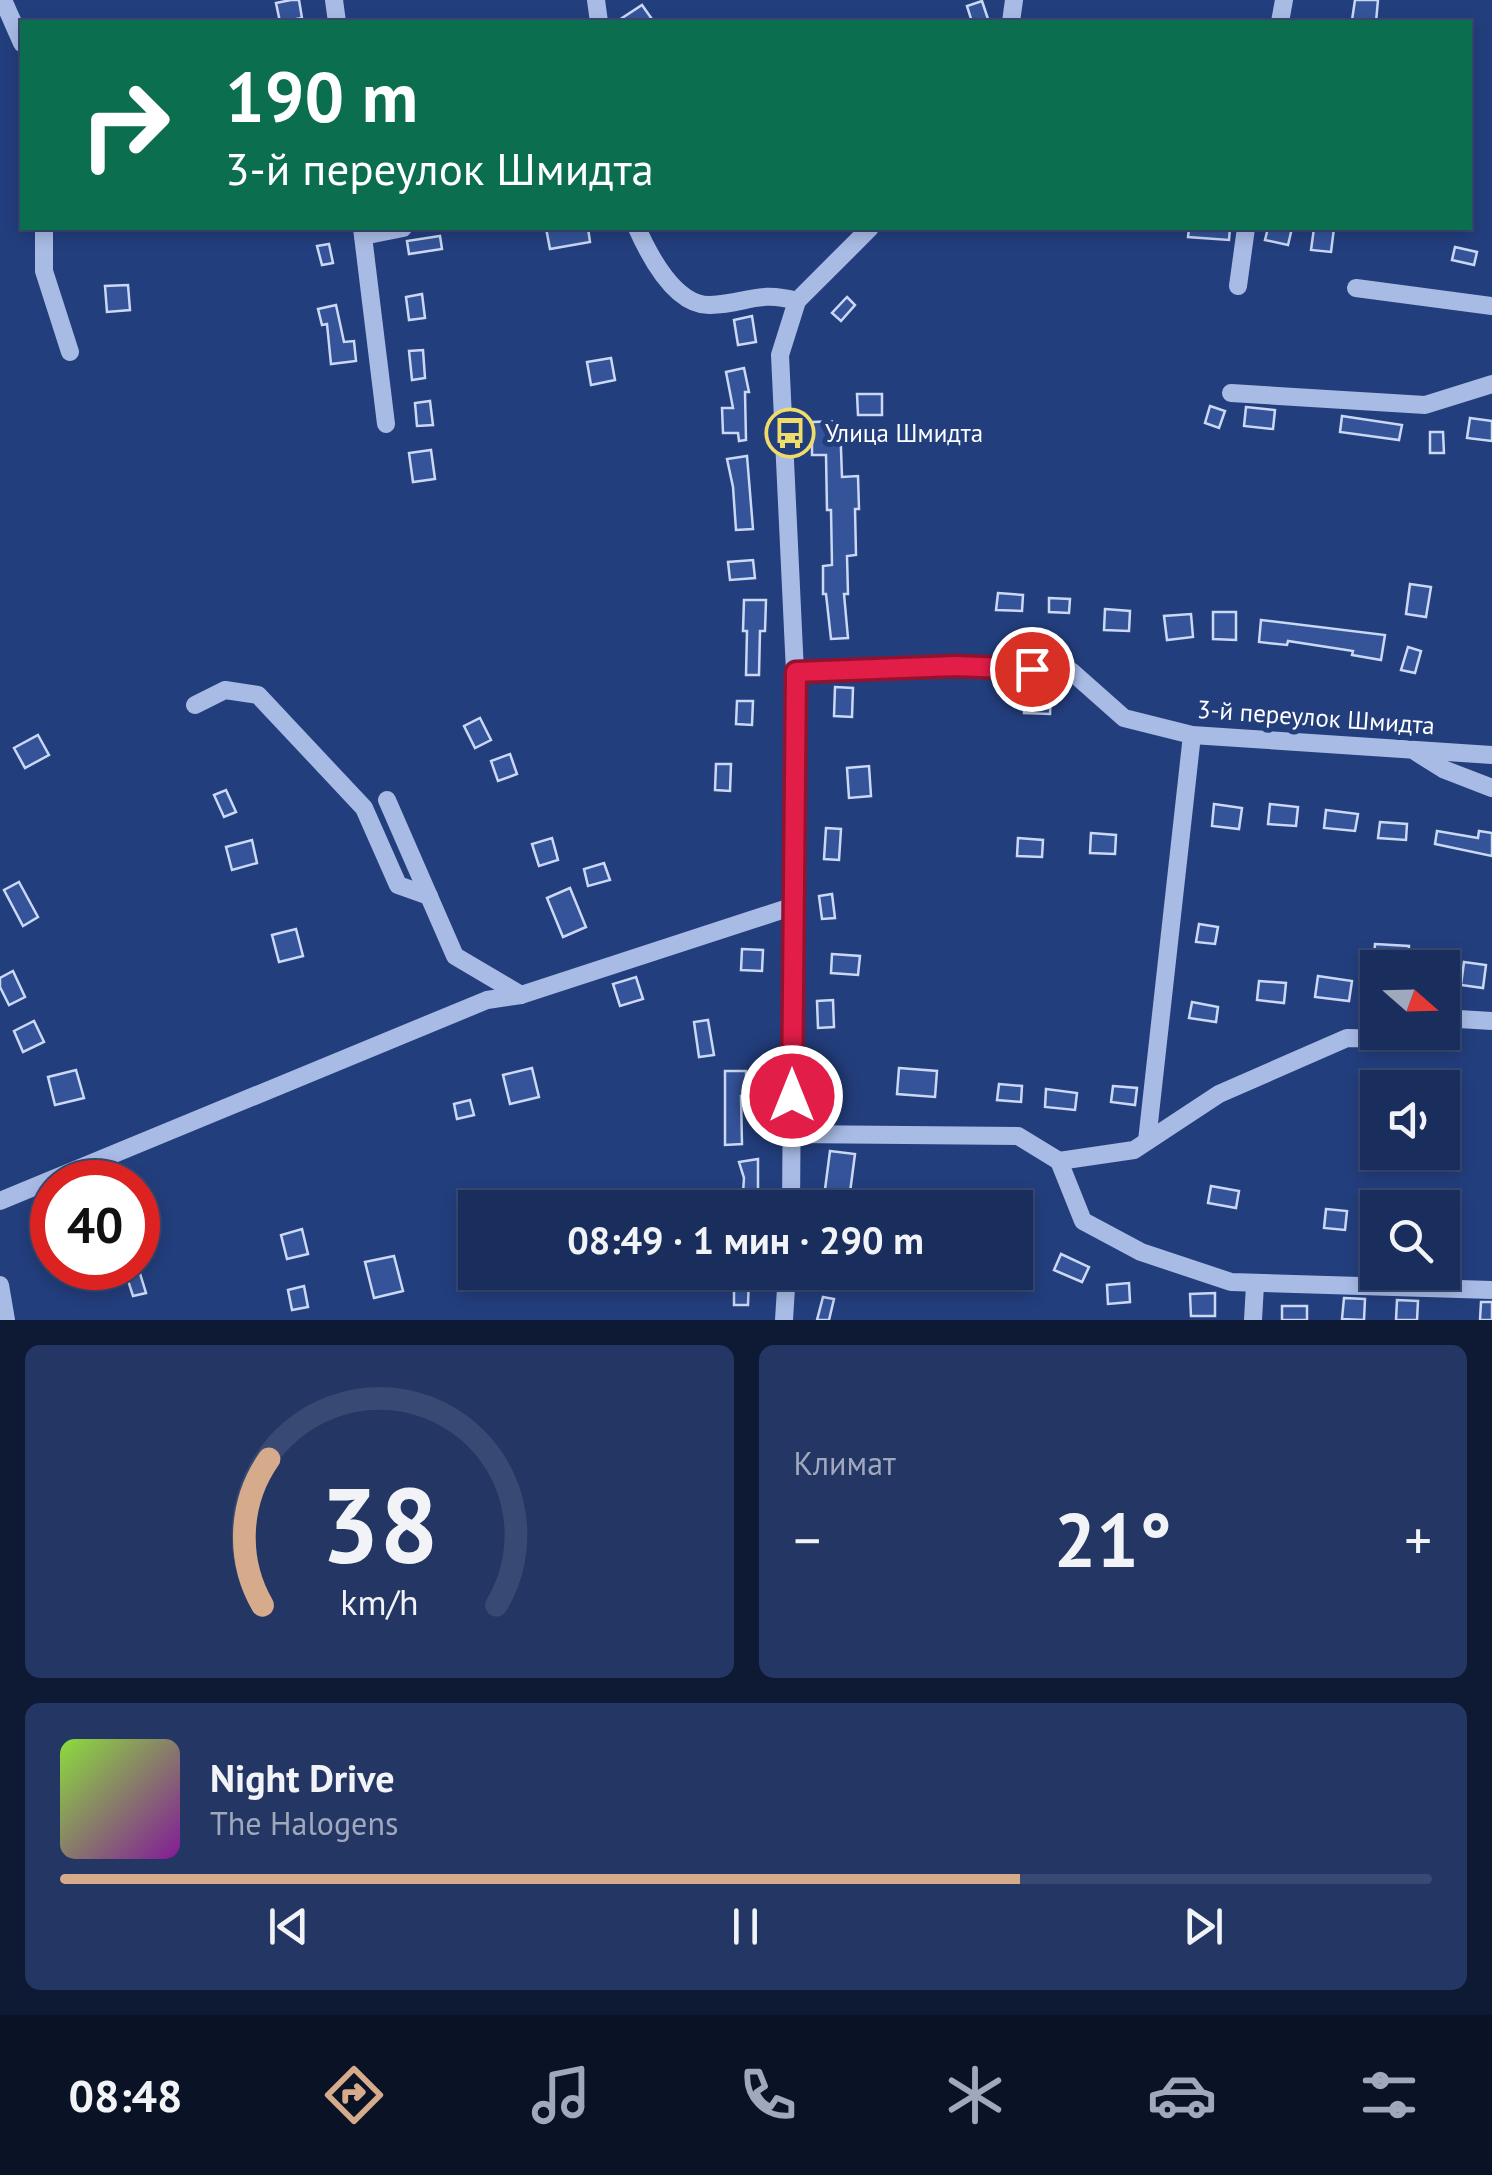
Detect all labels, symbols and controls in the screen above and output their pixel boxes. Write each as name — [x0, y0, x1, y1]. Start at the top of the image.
text: 190 m — [225, 51, 418, 141]
icon: right — [60, 60, 190, 190]
text: 3-й переулок Шмидта — [225, 139, 654, 197]
bus stop icon: Улица Шмидта — [764, 407, 816, 459]
place label: Улица Шмидта — [825, 417, 983, 449]
pin — [990, 627, 1075, 712]
icon: arrive — [1005, 642, 1060, 697]
street label: 3-й переулок Шмидта — [1196, 693, 1436, 741]
north arrow — [1360, 950, 1460, 1050]
map controls — [1360, 950, 1460, 1290]
position arrow — [740, 1044, 844, 1148]
button: sound — [1360, 1070, 1460, 1170]
speed limit sign: 40 — [30, 1160, 160, 1290]
button: search — [1360, 1190, 1460, 1290]
text: 08:49 · 1 мин · 290 m — [567, 1215, 924, 1264]
text: Климат — [794, 1442, 896, 1484]
text: 38 — [320, 1457, 438, 1592]
text: 21° — [1054, 1491, 1172, 1588]
text: − — [794, 1504, 821, 1575]
text: + — [1404, 1504, 1432, 1575]
text: km/h — [340, 1579, 418, 1625]
text: Night Drive — [210, 1753, 394, 1802]
text: The Halogens — [210, 1802, 398, 1844]
icon: previous — [261, 1899, 316, 1954]
icon: pause — [718, 1899, 773, 1954]
icon: next — [1176, 1899, 1231, 1954]
icon: directions — [319, 2060, 389, 2130]
icon: music — [526, 2060, 596, 2130]
icon: phone — [733, 2060, 803, 2130]
icon: climate — [940, 2060, 1010, 2130]
icon: car — [1147, 2060, 1217, 2130]
icon: filters — [1354, 2060, 1424, 2130]
text: 08:48 — [68, 2066, 183, 2124]

